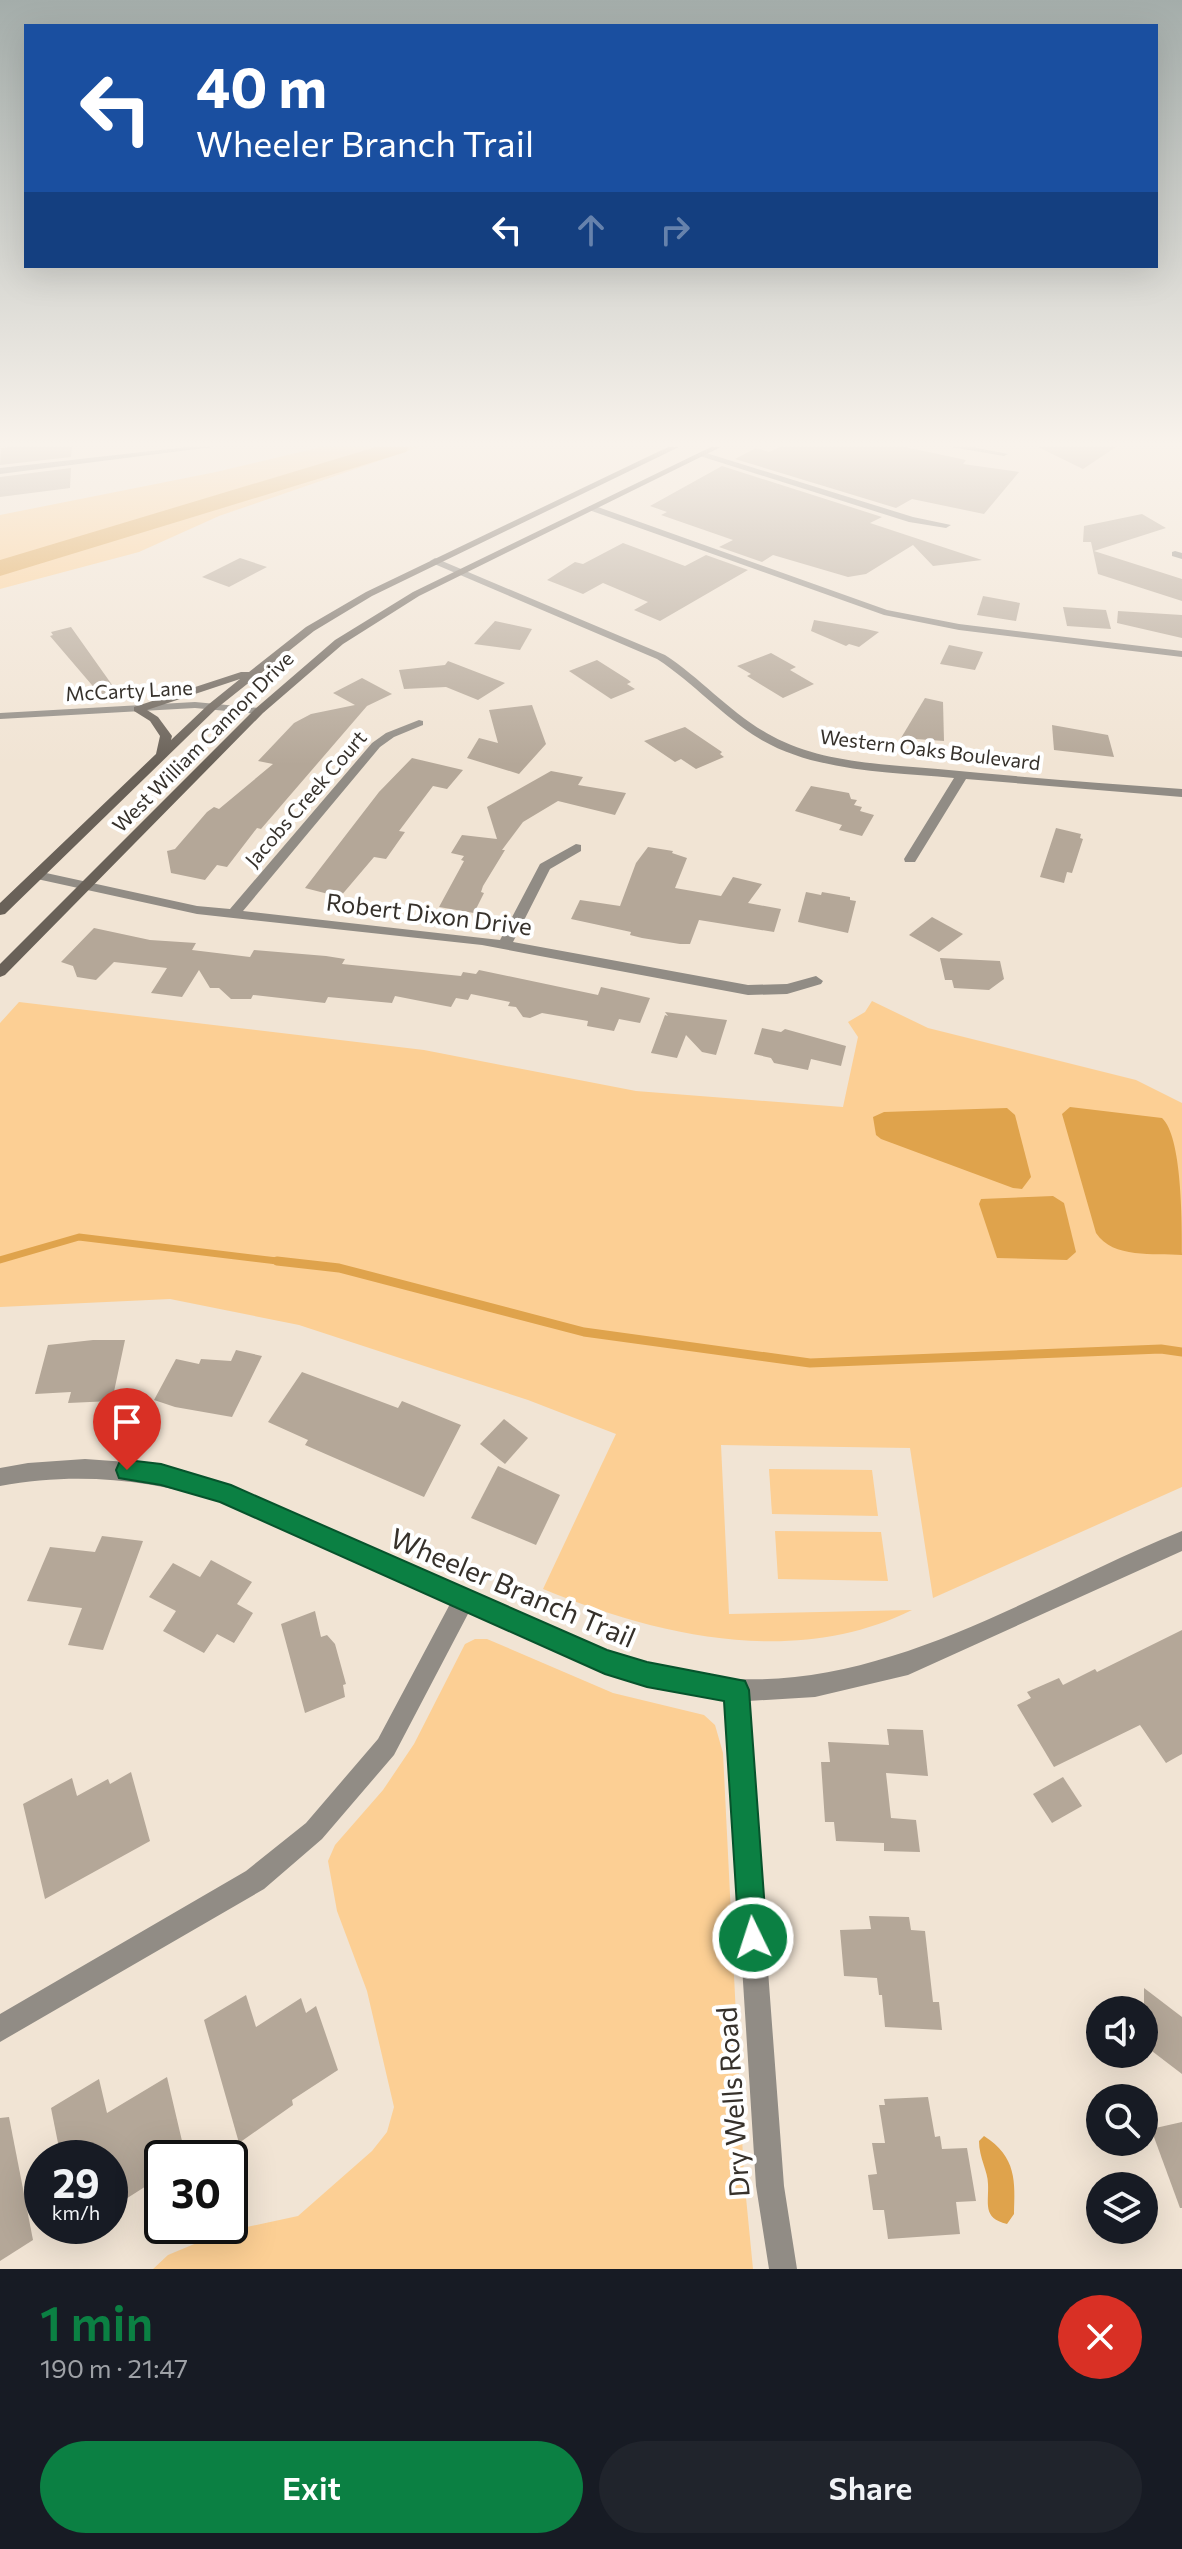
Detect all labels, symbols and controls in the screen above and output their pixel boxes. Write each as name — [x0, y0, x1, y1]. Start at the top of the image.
text: 40 m — [196, 51, 327, 120]
icon: left — [64, 56, 168, 160]
text: Wheeler Branch Trail — [196, 120, 534, 164]
icon: left — [485, 208, 529, 252]
icon: ahead — [569, 208, 613, 252]
icon: right — [653, 208, 697, 252]
street label: West William Cannon Drive — [107, 646, 298, 837]
street label: McCarty Lane — [65, 675, 193, 705]
street label: Western Oaks Boulevard — [818, 724, 1042, 774]
street label: Jacobs Creek Court — [240, 725, 371, 871]
street label: Robert Dixon Drive — [325, 886, 534, 941]
pin — [93, 1388, 161, 1470]
icon: arrive — [105, 1400, 149, 1444]
street label: Wheeler Branch Trail — [386, 1520, 641, 1654]
position arrow — [711, 1896, 795, 1980]
map controls — [1086, 1996, 1158, 2244]
button: sound — [1086, 1996, 1158, 2068]
street label: Dry Wells Road — [708, 2006, 756, 2198]
button: search — [1086, 2084, 1158, 2156]
speed limit sign: 30 — [144, 2140, 248, 2244]
text: 29 — [52, 2157, 100, 2206]
button: layers — [1086, 2172, 1158, 2244]
text: km/h — [52, 2200, 100, 2224]
text: 1 min — [40, 2292, 153, 2351]
button: close — [1058, 2295, 1142, 2379]
text: 190 m · 21:47 — [40, 2352, 188, 2383]
button: Exit — [40, 2441, 583, 2533]
button: Share — [599, 2441, 1142, 2533]

